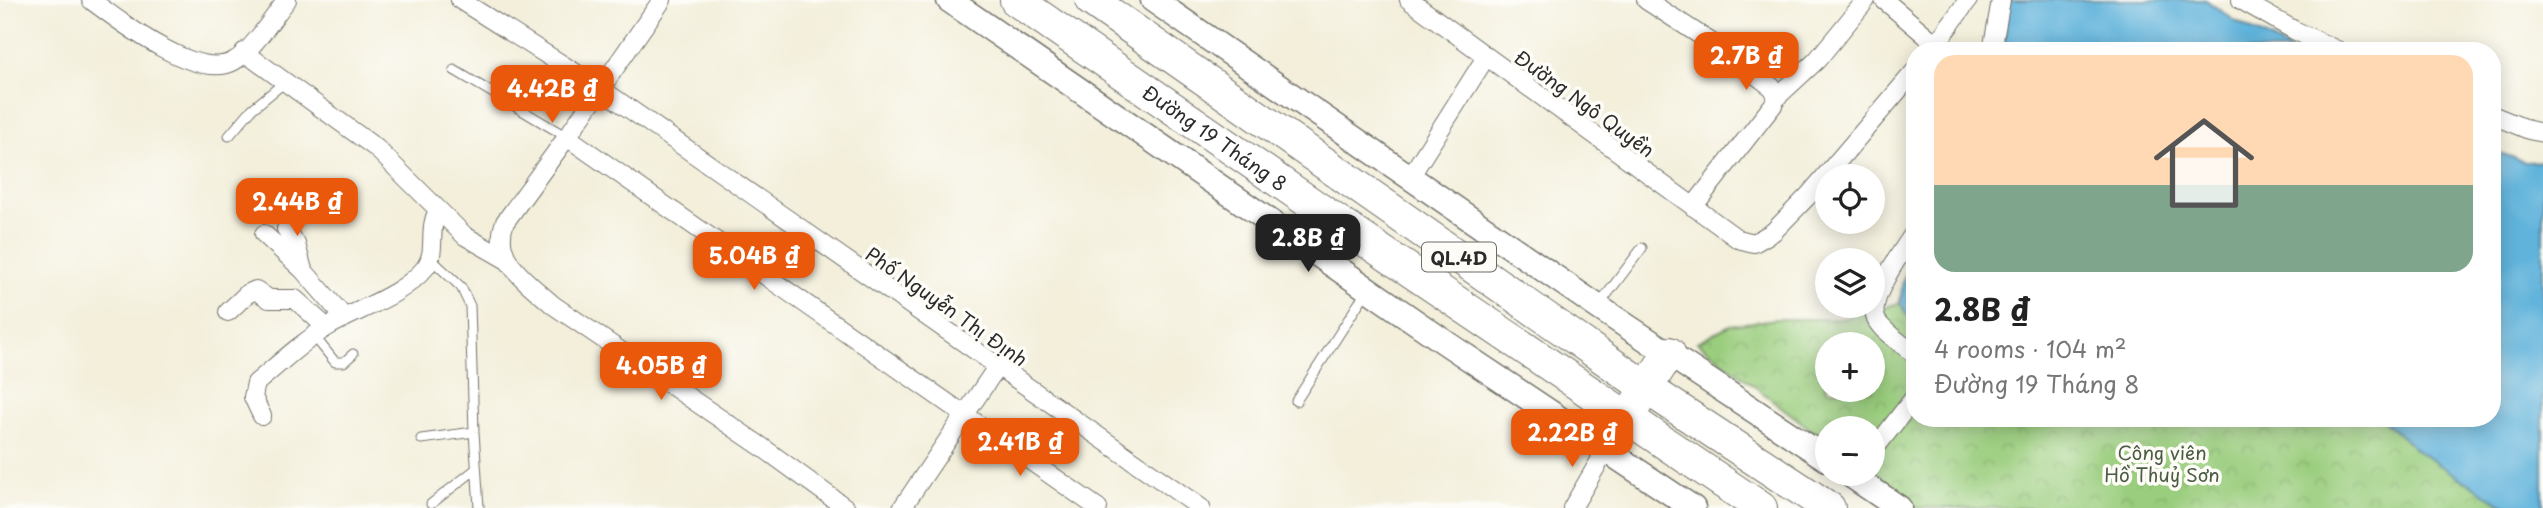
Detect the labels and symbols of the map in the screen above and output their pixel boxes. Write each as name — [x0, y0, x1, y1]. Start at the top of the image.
pin: 2.7B ₫ — [1689, 32, 1803, 92]
street label: Đường Ngô Quyền — [1509, 43, 1661, 163]
pin: 4.42B ₫ — [487, 66, 617, 125]
street label: Đường 19 Tháng 8 — [1137, 78, 1293, 197]
pin: 2.44B ₫ — [232, 178, 362, 238]
pin: 2.8B ₫ — [1251, 215, 1365, 274]
pin: 5.04B ₫ — [689, 232, 819, 292]
street label: Phố Nguyễn Thị Định — [860, 239, 1034, 373]
road number: QL.4D — [1422, 243, 1496, 272]
pin: 4.05B ₫ — [596, 342, 726, 402]
pin: 2.22B ₫ — [1507, 410, 1637, 469]
pin: 2.41B ₫ — [955, 419, 1085, 478]
park label: Công viên Hồ Thuỷ Sơn — [2104, 438, 2220, 488]

